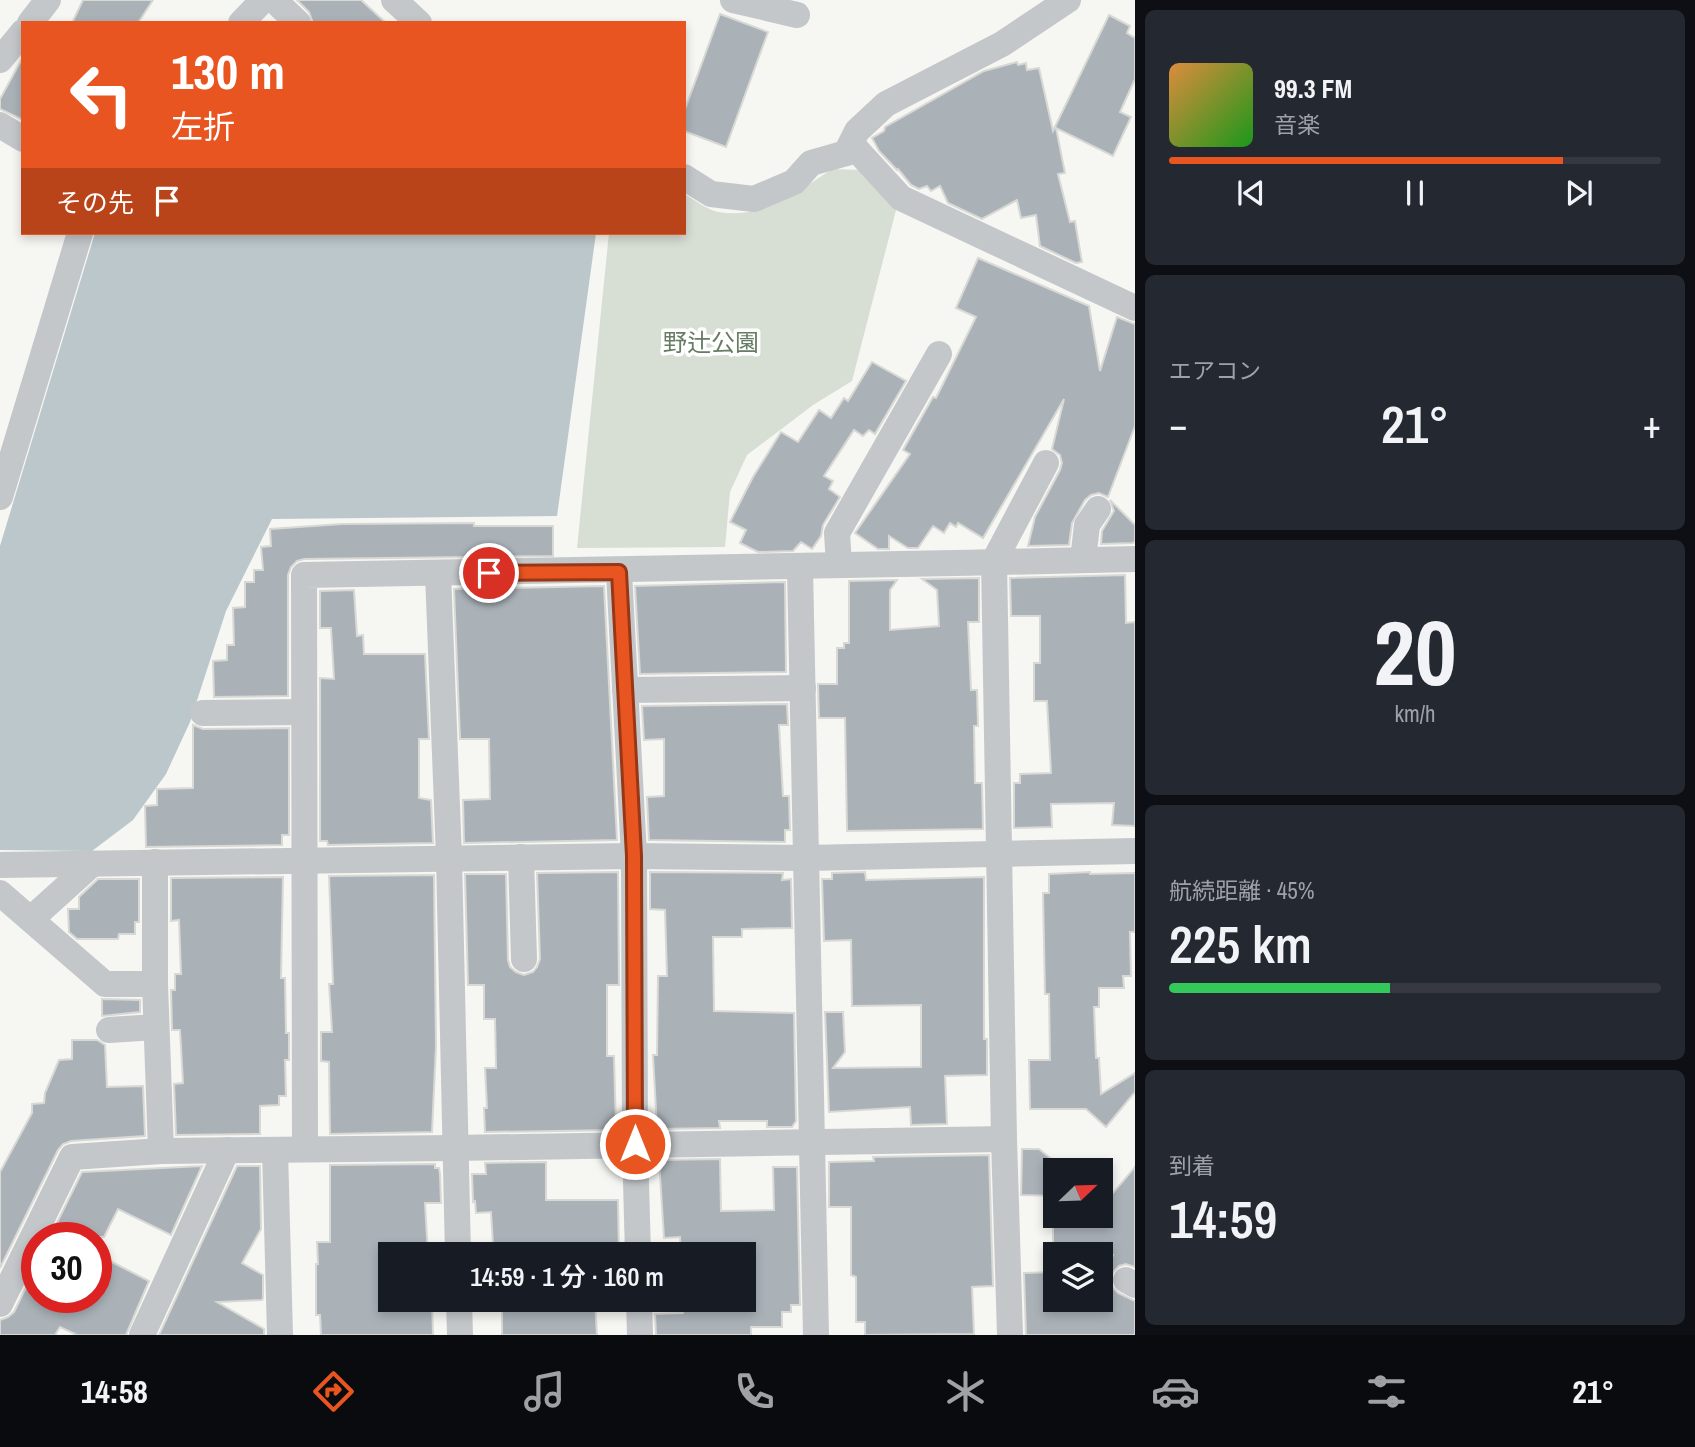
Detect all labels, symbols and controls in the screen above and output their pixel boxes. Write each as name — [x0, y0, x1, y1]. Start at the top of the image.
text: 130 m — [171, 38, 285, 104]
icon: left — [56, 49, 147, 140]
text: 99.3 FM — [1274, 71, 1352, 106]
text: 左折 — [171, 105, 235, 148]
text: 音楽 — [1274, 109, 1320, 140]
icon: previous — [1232, 174, 1270, 212]
icon: pause — [1396, 174, 1434, 212]
icon: next — [1560, 174, 1598, 212]
icon: arrive — [148, 182, 186, 220]
text: その先 — [56, 185, 134, 220]
park label: 野辻公園 — [663, 326, 759, 358]
text: エアコン — [1169, 355, 1261, 386]
text: 21° — [1381, 389, 1449, 459]
text: − — [1169, 399, 1187, 450]
text: + — [1643, 399, 1661, 450]
pin — [459, 543, 519, 603]
icon: arrive — [470, 554, 508, 592]
text: 20 — [1374, 591, 1457, 713]
text: km/h — [1395, 698, 1435, 729]
text: 航続距離 · 45% — [1169, 875, 1314, 906]
text: 225 km — [1169, 909, 1312, 979]
position arrow — [598, 1107, 672, 1181]
text: 到着 — [1169, 1150, 1215, 1181]
north arrow — [1043, 1158, 1113, 1228]
map controls — [1043, 1158, 1113, 1312]
text: 14:59 — [1169, 1184, 1277, 1254]
speed limit sign: 30 — [21, 1222, 112, 1313]
button: layers — [1043, 1242, 1113, 1312]
text: 14:59 · 1 分 · 160 m — [470, 1259, 664, 1294]
icon: directions — [309, 1367, 358, 1416]
icon: music — [520, 1367, 569, 1416]
icon: phone — [730, 1367, 779, 1416]
icon: climate — [941, 1367, 990, 1416]
icon: car — [1151, 1367, 1200, 1416]
icon: filters — [1362, 1367, 1411, 1416]
text: 14:58 — [81, 1370, 148, 1413]
text: 21° — [1572, 1370, 1614, 1413]

